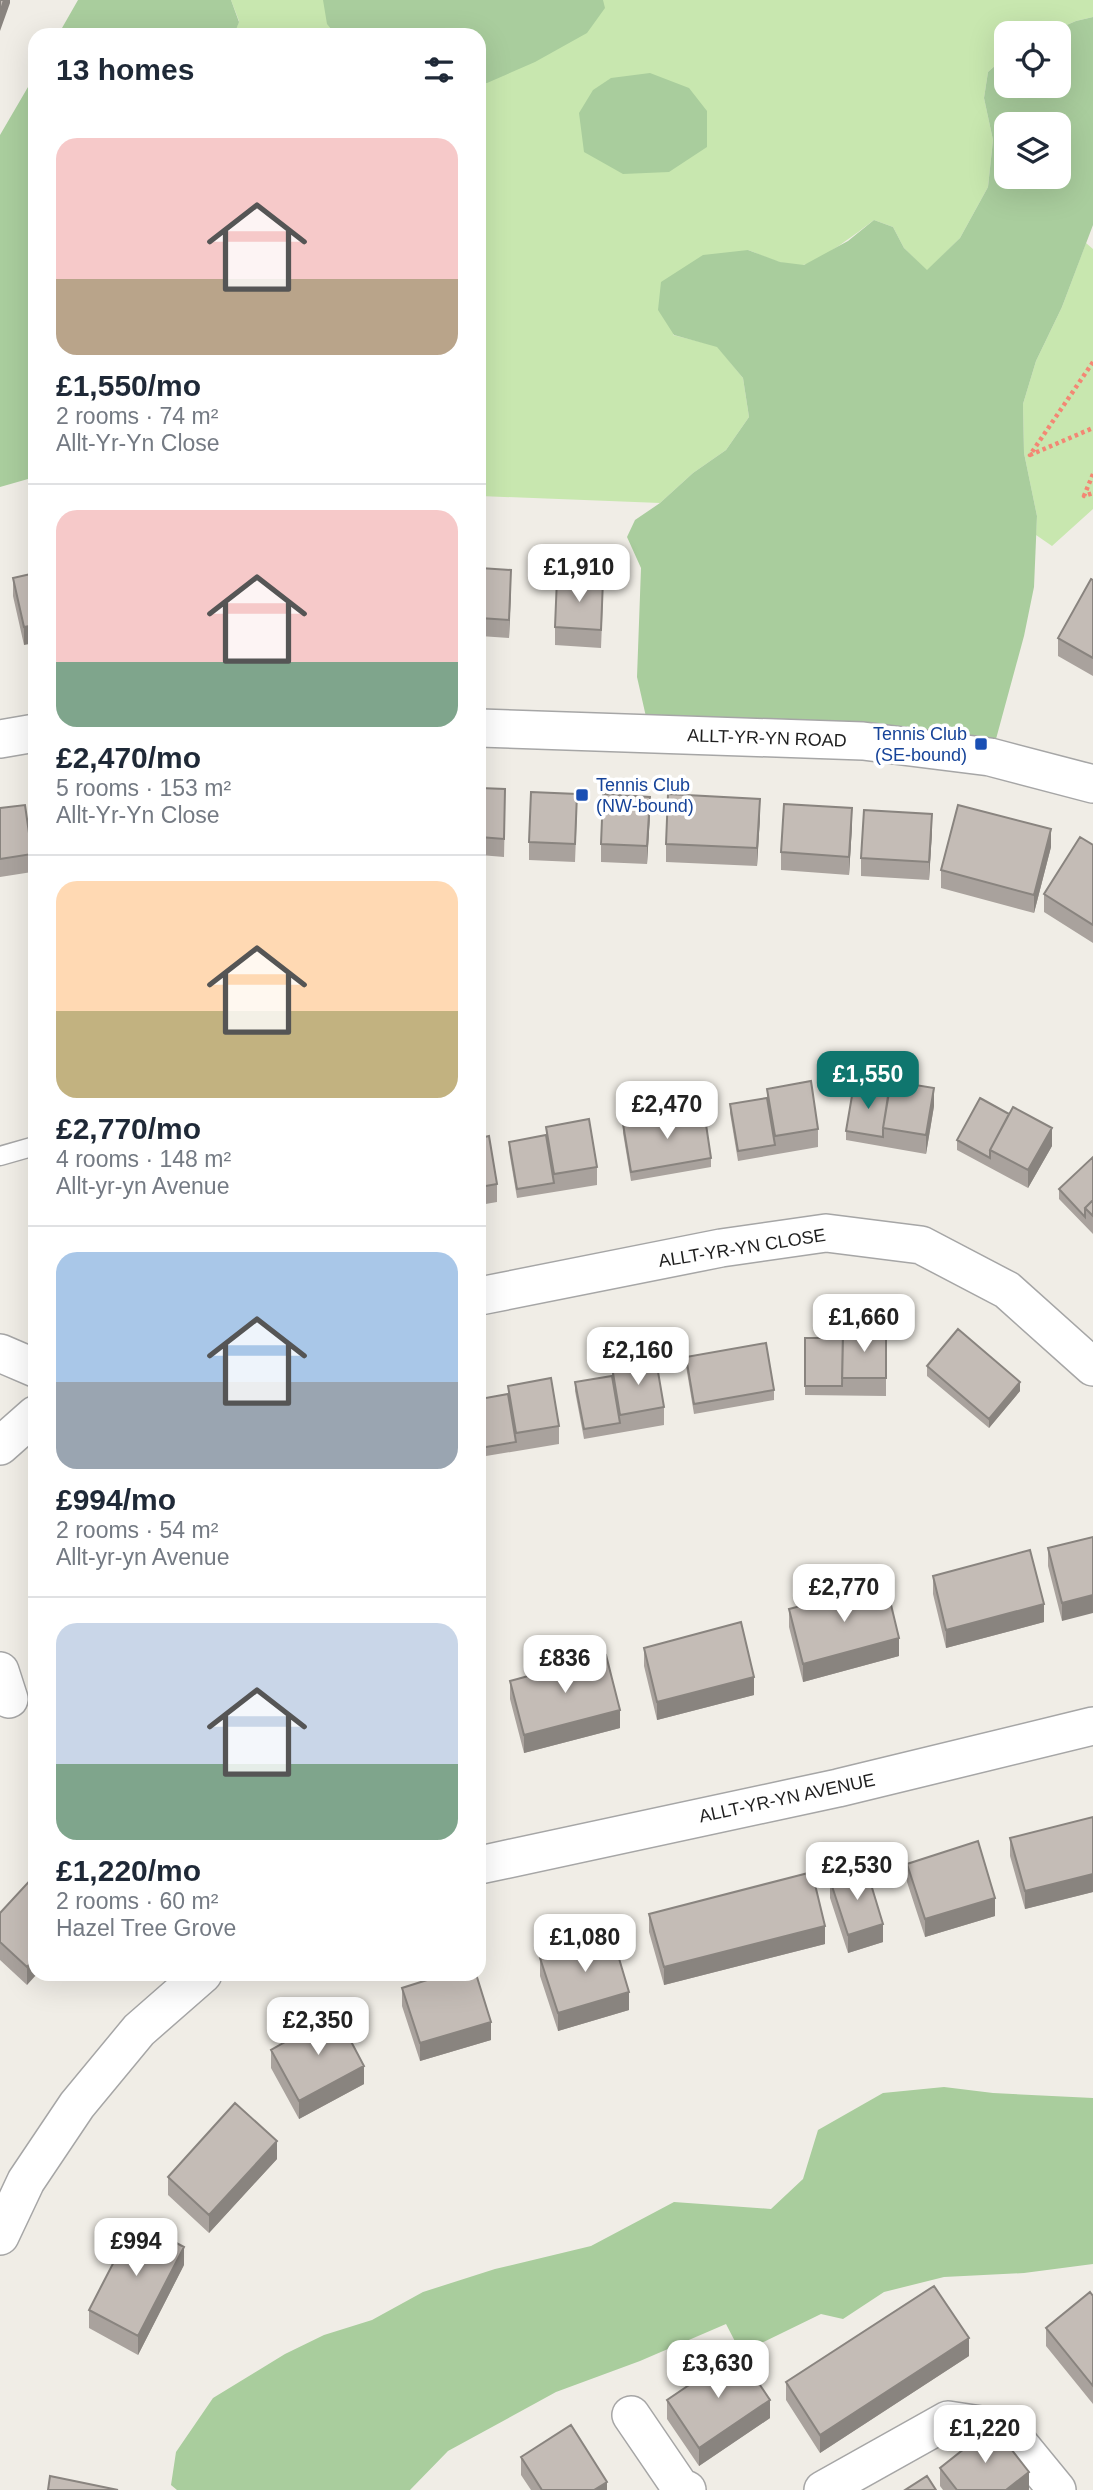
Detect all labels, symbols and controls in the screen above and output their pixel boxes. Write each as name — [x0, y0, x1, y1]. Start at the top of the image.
map controls — [994, 21, 1071, 189]
button: locate — [994, 21, 1071, 98]
icon: filters — [420, 51, 458, 89]
text: 13 homes — [56, 53, 194, 86]
button: layers — [994, 112, 1071, 189]
icon: home — [194, 184, 320, 310]
text: £1,550/mo — [56, 369, 201, 402]
text: 2 rooms · 74 m² — [56, 403, 218, 429]
text: Allt-Yr-Yn Close — [56, 430, 220, 456]
pin: £1,910 — [522, 544, 636, 604]
text: £1,910 — [544, 554, 614, 580]
icon: home — [194, 556, 320, 682]
place label: Tennis Club (SE-bound) — [873, 724, 967, 765]
street label: ALLT-YR-YN ROAD — [687, 725, 847, 751]
marker: Tennis Club (SE-bound) — [973, 736, 989, 752]
text: £2,470/mo — [56, 741, 201, 774]
text: 5 rooms · 153 m² — [56, 775, 231, 801]
place label: Tennis Club (NW-bound) — [596, 775, 694, 816]
marker: Tennis Club (NW-bound) — [574, 787, 590, 803]
text: Allt-Yr-Yn Close — [56, 802, 220, 828]
icon: home — [194, 927, 320, 1053]
pin: £1,550 — [811, 1052, 925, 1111]
text: £1,550 — [833, 1061, 903, 1087]
pin: £2,470 — [610, 1082, 724, 1141]
text: £2,470 — [632, 1091, 702, 1117]
text: £2,770/mo — [56, 1112, 201, 1145]
text: 4 rooms · 148 m² — [56, 1146, 231, 1172]
text: Allt-yr-yn Avenue — [56, 1173, 229, 1199]
street label: ALLT-YR-YN CLOSE — [657, 1225, 827, 1271]
pin: £1,660 — [807, 1294, 921, 1354]
icon: home — [194, 1298, 320, 1424]
text: £1,660 — [829, 1304, 899, 1330]
pin: £2,160 — [581, 1328, 695, 1387]
text: £2,160 — [603, 1337, 673, 1363]
text: £994/mo — [56, 1483, 176, 1516]
text: 2 rooms · 54 m² — [56, 1517, 218, 1543]
text: Allt-yr-yn Avenue — [56, 1544, 229, 1570]
pin: £2,770 — [787, 1564, 901, 1624]
text: £2,770 — [809, 1574, 879, 1600]
pin: £836 — [524, 1636, 606, 1695]
text: £836 — [539, 1645, 591, 1671]
icon: home — [194, 1669, 320, 1795]
street label: ALLT-YR-YN AVENUE — [697, 1770, 877, 1826]
pin: £2,530 — [800, 1842, 914, 1902]
text: £2,530 — [822, 1852, 892, 1878]
text: £1,220/mo — [56, 1854, 201, 1887]
text: 2 rooms · 60 m² — [56, 1888, 218, 1914]
pin: £1,080 — [528, 1914, 642, 1974]
text: Hazel Tree Grove — [56, 1915, 236, 1941]
text: £1,080 — [550, 1924, 620, 1950]
pin: £2,350 — [261, 1997, 375, 2057]
text: £2,350 — [283, 2007, 353, 2033]
pin: £994 — [95, 2218, 177, 2278]
text: £994 — [110, 2228, 162, 2254]
pin: £3,630 — [661, 2340, 775, 2400]
text: £3,630 — [683, 2350, 753, 2376]
pin: £1,220 — [928, 2406, 1042, 2465]
text: £1,220 — [950, 2415, 1020, 2441]

